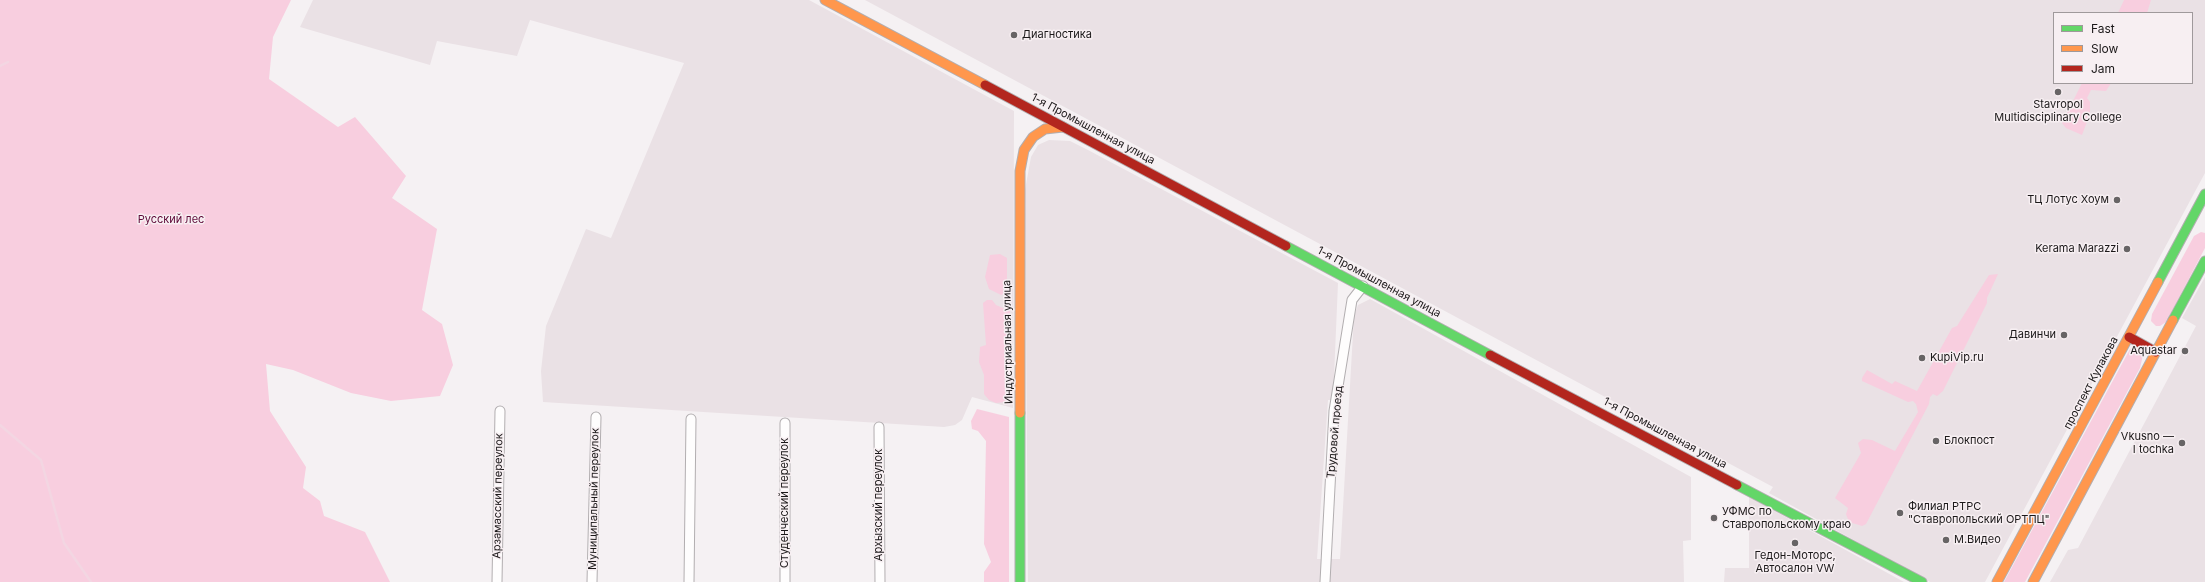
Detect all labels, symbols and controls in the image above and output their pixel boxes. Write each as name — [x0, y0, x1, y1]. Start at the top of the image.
legend — [2053, 12, 2193, 84]
text: Fast — [2091, 21, 2115, 36]
place label: Диагностика — [1022, 28, 1092, 42]
marker: Диагностика — [1009, 30, 1019, 40]
text: Slow — [2091, 41, 2118, 56]
text: Jam — [2091, 61, 2115, 76]
marker: Stavropol Multidisciplinary College — [2053, 87, 2063, 97]
street label: 1-я Промышленная улица — [1029, 91, 1157, 167]
place label: Stavropol Multidisciplinary College — [1994, 98, 2122, 124]
place label: ТЦ Лотус Хоум — [2027, 193, 2109, 207]
marker: ТЦ Лотус Хоум — [2112, 195, 2122, 205]
park label: Русский лес — [138, 213, 204, 227]
place label: Kerama Marazzi — [2035, 242, 2119, 256]
street label: 1-я Промышленная улица — [1315, 244, 1443, 320]
marker: Kerama Marazzi — [2122, 244, 2132, 254]
street label: Индустриальная улица — [1000, 280, 1016, 404]
place label: Давинчи — [2009, 328, 2056, 342]
marker: Давинчи — [2059, 330, 2069, 340]
street label: проспект Кулакова — [2061, 334, 2121, 432]
place label: Aquastar — [2130, 344, 2177, 358]
marker: Aquastar — [2180, 346, 2190, 356]
place label: KupiVip.ru — [1930, 351, 1984, 365]
marker: KupiVip.ru — [1917, 353, 1927, 363]
street label: Трудовой проезд — [1324, 385, 1346, 479]
street label: 1-я Промышленная улица — [1601, 395, 1729, 471]
street label: Муниципальный переулок — [586, 428, 602, 570]
place label: Vkusno — I tochka — [2121, 430, 2174, 456]
street label: Арзамасский переулок — [490, 433, 506, 559]
place label: Блокпост — [1944, 434, 1994, 448]
marker: Блокпост — [1931, 436, 1941, 446]
street label: Студенческий переулок — [778, 438, 792, 568]
marker: Vkusno — I tochka — [2177, 438, 2187, 448]
street label: Архызский переулок — [872, 449, 886, 561]
place label: Филиал РТРС "Ставропольский ОРТПЦ" — [1908, 500, 2050, 526]
place label: УФМС по Ставропольскому краю — [1722, 505, 1851, 531]
marker: Филиал РТРС "Ставропольский ОРТПЦ" — [1895, 508, 1905, 518]
marker: УФМС по Ставропольскому краю — [1709, 513, 1719, 523]
place label: М.Видео — [1954, 533, 2001, 547]
marker: М.Видео — [1941, 535, 1951, 545]
marker: Гедон-Моторс, Автосалон VW — [1790, 538, 1800, 548]
place label: Гедон-Моторс, Автосалон VW — [1754, 549, 1836, 575]

